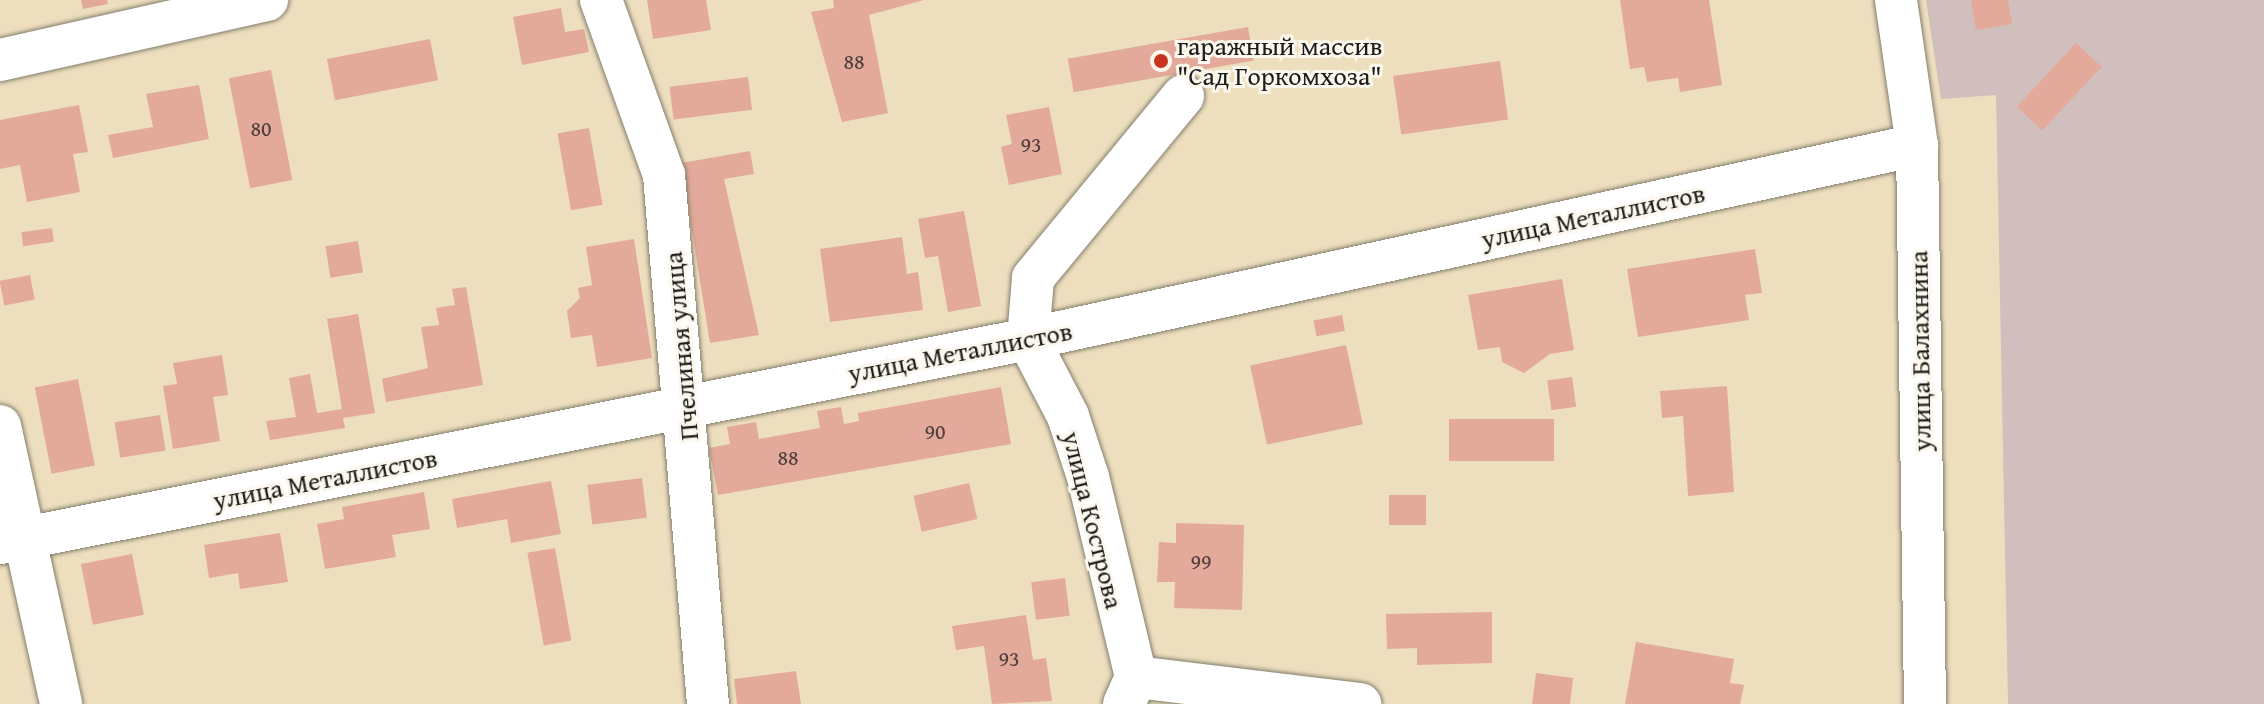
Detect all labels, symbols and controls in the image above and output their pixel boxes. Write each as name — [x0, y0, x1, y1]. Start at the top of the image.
place label: гаражный массив "Сад Горкомхоза" — [1177, 30, 1382, 92]
house number: 88 — [843, 49, 865, 75]
marker: гаражный массив "Сад Горкомхоза" — [1152, 52, 1170, 70]
house number: 80 — [250, 116, 272, 142]
house number: 93 — [1020, 132, 1042, 158]
street label: улица Металлистов — [1478, 177, 1708, 255]
street label: Пчелиная улица — [657, 250, 705, 442]
street label: улица Балахнина — [1903, 250, 1937, 452]
street label: улица Металлистов — [845, 315, 1075, 389]
house number: 90 — [924, 419, 946, 445]
street label: улица Кострова — [1056, 428, 1130, 612]
street label: улица Металлистов — [210, 442, 440, 516]
house number: 88 — [777, 445, 799, 471]
house number: 99 — [1190, 549, 1212, 575]
house number: 93 — [998, 646, 1020, 672]

